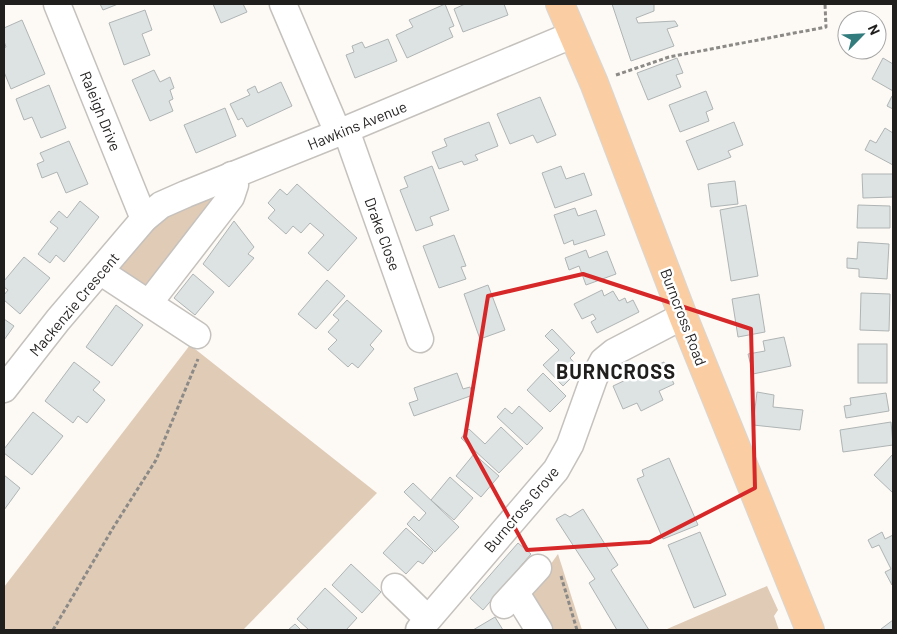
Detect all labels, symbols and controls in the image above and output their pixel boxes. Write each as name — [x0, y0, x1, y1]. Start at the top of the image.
north arrow — [837, 10, 887, 60]
text: N — [865, 22, 884, 37]
street label: Raleigh Drive — [77, 68, 125, 154]
street label: Hawkins Avenue — [305, 97, 409, 153]
street label: Drake Close — [361, 195, 405, 273]
street label: Mackenzie Crescent — [25, 248, 123, 360]
street label: Burncross Road — [657, 266, 711, 368]
district label: BURNCROSS — [556, 359, 676, 383]
street label: Burncross Grove — [480, 462, 562, 556]

